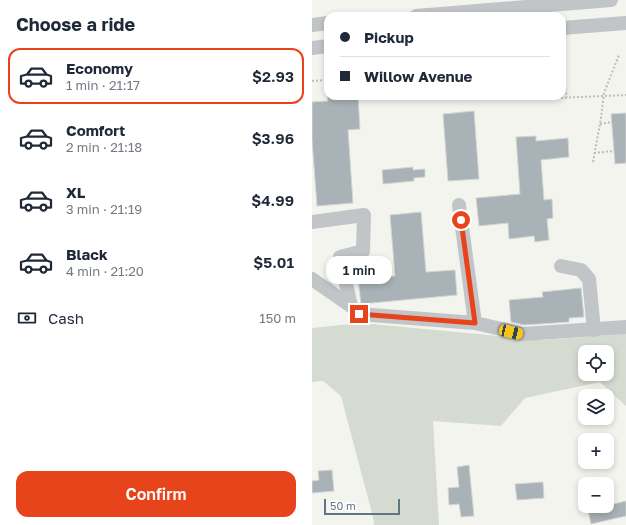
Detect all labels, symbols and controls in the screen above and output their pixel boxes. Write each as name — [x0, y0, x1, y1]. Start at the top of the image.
text: Choose a ride — [16, 13, 135, 35]
text: Pickup — [364, 28, 414, 46]
icon: car — [18, 58, 54, 94]
text: Economy — [66, 59, 133, 77]
text: $2.93 — [252, 67, 294, 85]
text: Willow Avenue — [364, 67, 472, 85]
text: 1 min · 21:17 — [66, 77, 140, 93]
icon: car — [18, 120, 54, 156]
text: Comfort — [66, 121, 125, 139]
text: $3.96 — [252, 129, 294, 147]
text: 2 min · 21:18 — [66, 139, 142, 155]
icon: car — [18, 182, 54, 218]
text: XL — [66, 183, 85, 201]
text: $4.99 — [251, 191, 294, 209]
text: 3 min · 21:19 — [66, 201, 142, 217]
route start — [452, 211, 470, 229]
icon: car — [18, 244, 54, 280]
text: Black — [66, 245, 108, 263]
text: $5.01 — [253, 253, 294, 271]
callout: 1 min — [326, 256, 392, 284]
text: 1 min — [343, 262, 375, 278]
text: 4 min · 21:20 — [66, 263, 144, 279]
route end — [350, 305, 368, 323]
icon: cash — [16, 307, 38, 329]
text: Cash — [48, 309, 84, 327]
text: 150 m — [259, 310, 296, 326]
car — [498, 323, 524, 341]
map controls — [578, 345, 614, 513]
button: locate — [578, 345, 614, 381]
button: layers — [578, 389, 614, 425]
button: + — [578, 433, 614, 469]
button: Confirm — [16, 471, 296, 517]
button: − — [578, 477, 614, 513]
scale bar — [324, 497, 400, 516]
text: 50 m — [330, 499, 356, 512]

